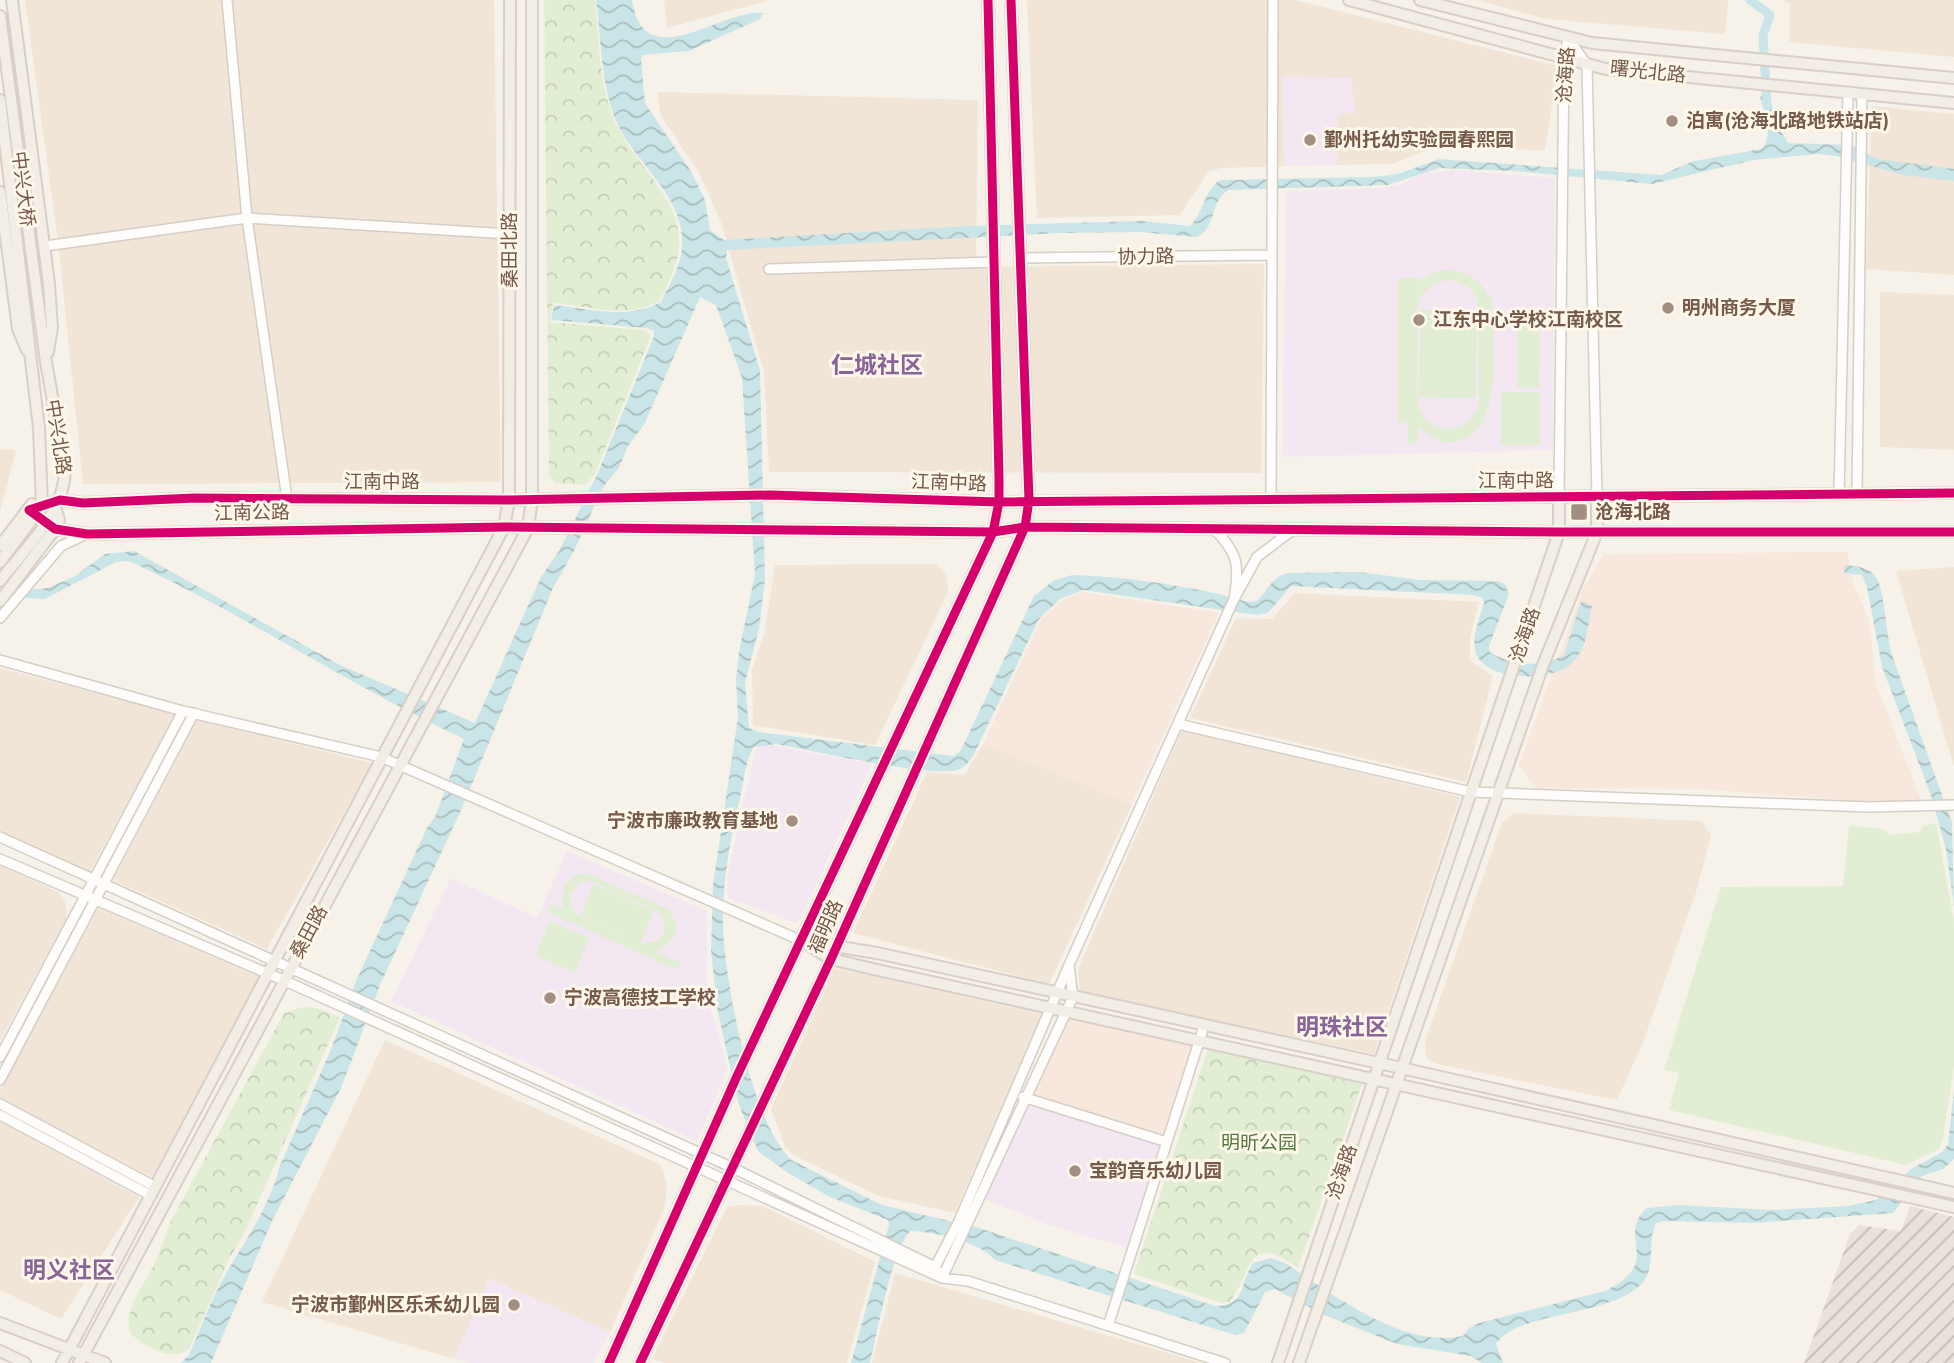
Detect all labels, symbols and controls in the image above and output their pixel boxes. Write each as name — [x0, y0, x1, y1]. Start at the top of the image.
street label: 沧海路 — [1551, 46, 1581, 104]
street label: 曙光北路 — [1609, 55, 1687, 89]
place label: 泊寓(沧海北路地铁站店) — [1686, 108, 1890, 134]
marker: 泊寓(沧海北路地铁站店) — [1664, 113, 1680, 129]
place label: 鄞州托幼实验园春熙园 — [1324, 127, 1514, 153]
marker: 鄞州托幼实验园春熙园 — [1302, 132, 1318, 148]
street label: 中兴大桥 — [5, 150, 41, 228]
street label: 桑田北路 — [497, 212, 523, 288]
street label: 协力路 — [1117, 244, 1175, 270]
place label: 明州商务大厦 — [1682, 295, 1796, 321]
marker: 明州商务大厦 — [1660, 300, 1676, 316]
place label: 江东中心学校江南校区 — [1433, 307, 1623, 333]
marker: 江东中心学校江南校区 — [1411, 312, 1427, 328]
district label: 仁城社区 — [831, 350, 923, 381]
street label: 中兴北路 — [39, 397, 77, 477]
street label: 江南中路 — [1478, 468, 1554, 494]
street label: 江南中路 — [344, 469, 420, 495]
street label: 江南中路 — [911, 469, 987, 497]
street label: 江南公路 — [214, 499, 290, 527]
place label: 沧海北路 — [1595, 499, 1671, 525]
marker: 沧海北路 — [1569, 502, 1589, 522]
street label: 沧海路 — [1503, 604, 1547, 666]
place label: 宁波市廉政教育基地 — [607, 808, 778, 834]
marker: 宁波市廉政教育基地 — [784, 813, 800, 829]
street label: 福明路 — [803, 896, 849, 958]
street label: 桑田路 — [284, 901, 334, 963]
place label: 宁波高德技工学校 — [564, 985, 716, 1011]
marker: 宁波高德技工学校 — [542, 990, 558, 1006]
district label: 明珠社区 — [1296, 1012, 1388, 1043]
park label: 明昕公园 — [1221, 1130, 1297, 1156]
street label: 沧海路 — [1320, 1141, 1364, 1203]
place label: 宝韵音乐幼儿园 — [1089, 1158, 1222, 1184]
marker: 宝韵音乐幼儿园 — [1067, 1163, 1083, 1179]
district label: 明义社区 — [23, 1255, 115, 1286]
place label: 宁波市鄞州区乐禾幼儿园 — [291, 1292, 500, 1318]
marker: 宁波市鄞州区乐禾幼儿园 — [506, 1297, 522, 1313]

